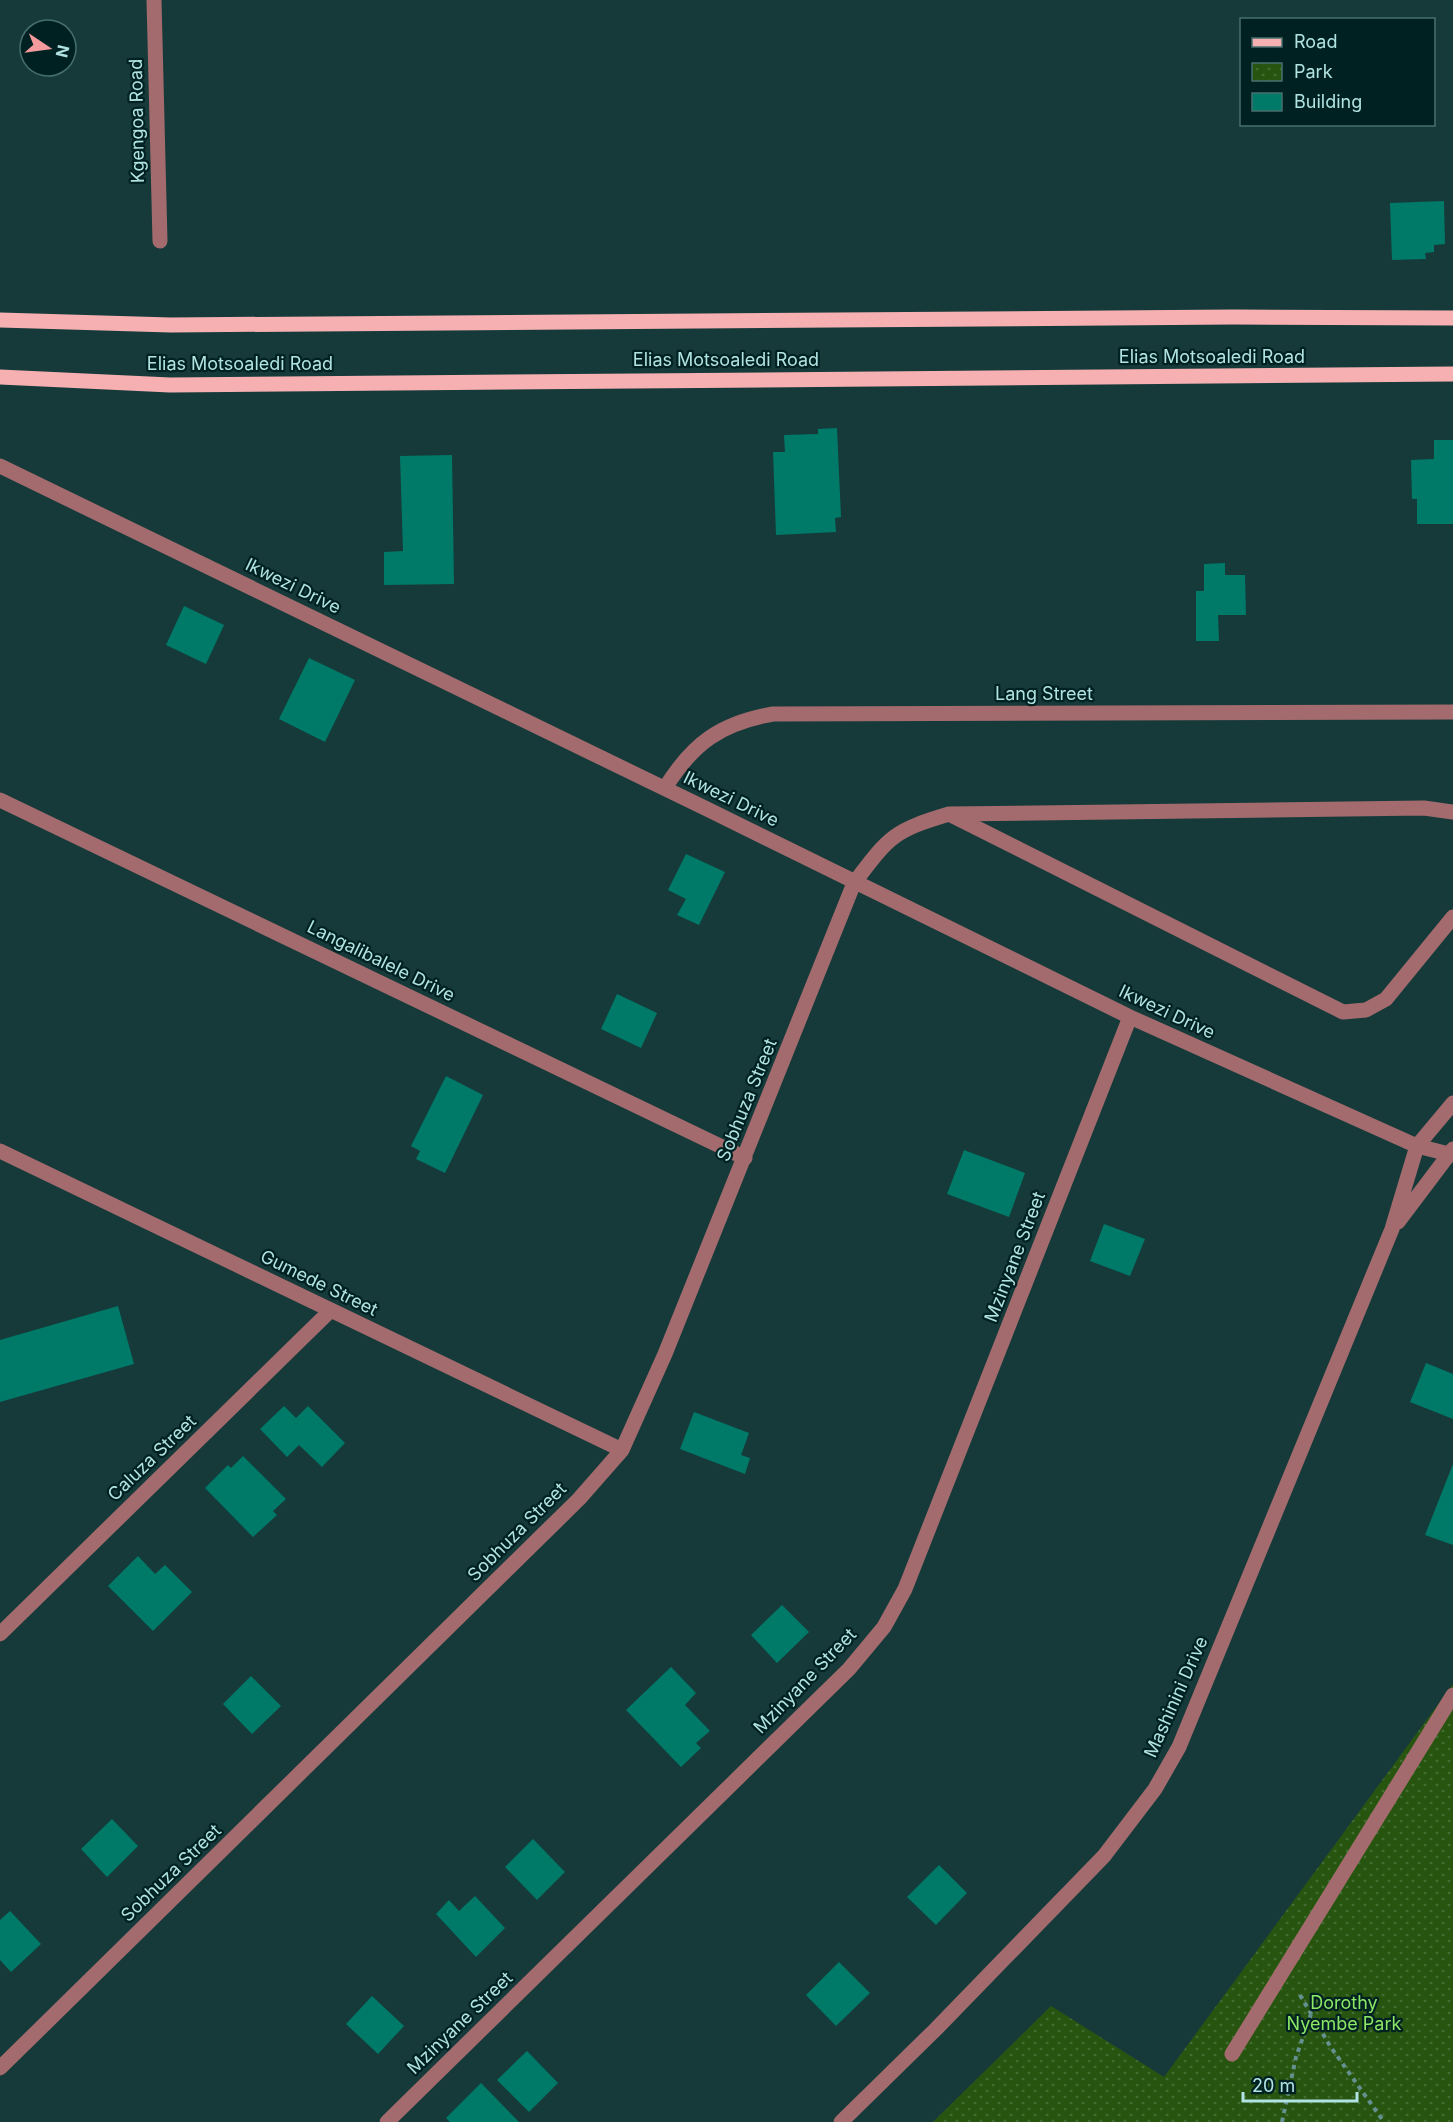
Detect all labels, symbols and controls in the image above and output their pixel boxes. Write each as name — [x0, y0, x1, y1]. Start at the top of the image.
north arrow — [18, 18, 78, 78]
legend — [1240, 18, 1435, 126]
text: Road — [1294, 31, 1337, 52]
text: N — [51, 43, 74, 60]
street label: Kgengoa Road — [125, 59, 148, 183]
text: Park — [1294, 61, 1333, 82]
text: Building — [1294, 91, 1362, 112]
street label: Elias Motsoaledi Road — [1119, 346, 1305, 367]
street label: Elias Motsoaledi Road — [633, 349, 819, 370]
street label: Elias Motsoaledi Road — [147, 353, 333, 374]
street label: Ikwezi Drive — [242, 553, 344, 618]
street label: Lang Street — [995, 683, 1093, 704]
street label: Ikwezi Drive — [680, 766, 782, 831]
street label: Langalibalele Drive — [304, 916, 458, 1005]
street label: Ikwezi Drive — [1116, 980, 1219, 1043]
street label: Sobhuza Street — [712, 1035, 781, 1164]
street label: Mzinyane Street — [980, 1189, 1049, 1325]
street label: Gumede Street — [257, 1245, 381, 1320]
street label: Caluza Street — [103, 1410, 200, 1505]
street label: Sobhuza Street — [463, 1478, 570, 1585]
street label: Mzinyane Street — [749, 1624, 860, 1738]
street label: Mashinini Drive — [1139, 1633, 1212, 1761]
street label: Sobhuza Street — [116, 1820, 225, 1926]
street label: Mzinyane Street — [403, 1967, 517, 2078]
park label: Dorothy Nyembe Park — [1287, 1992, 1402, 2034]
scale bar — [1243, 2065, 1357, 2103]
text: 20 m — [1252, 2075, 1295, 2096]

